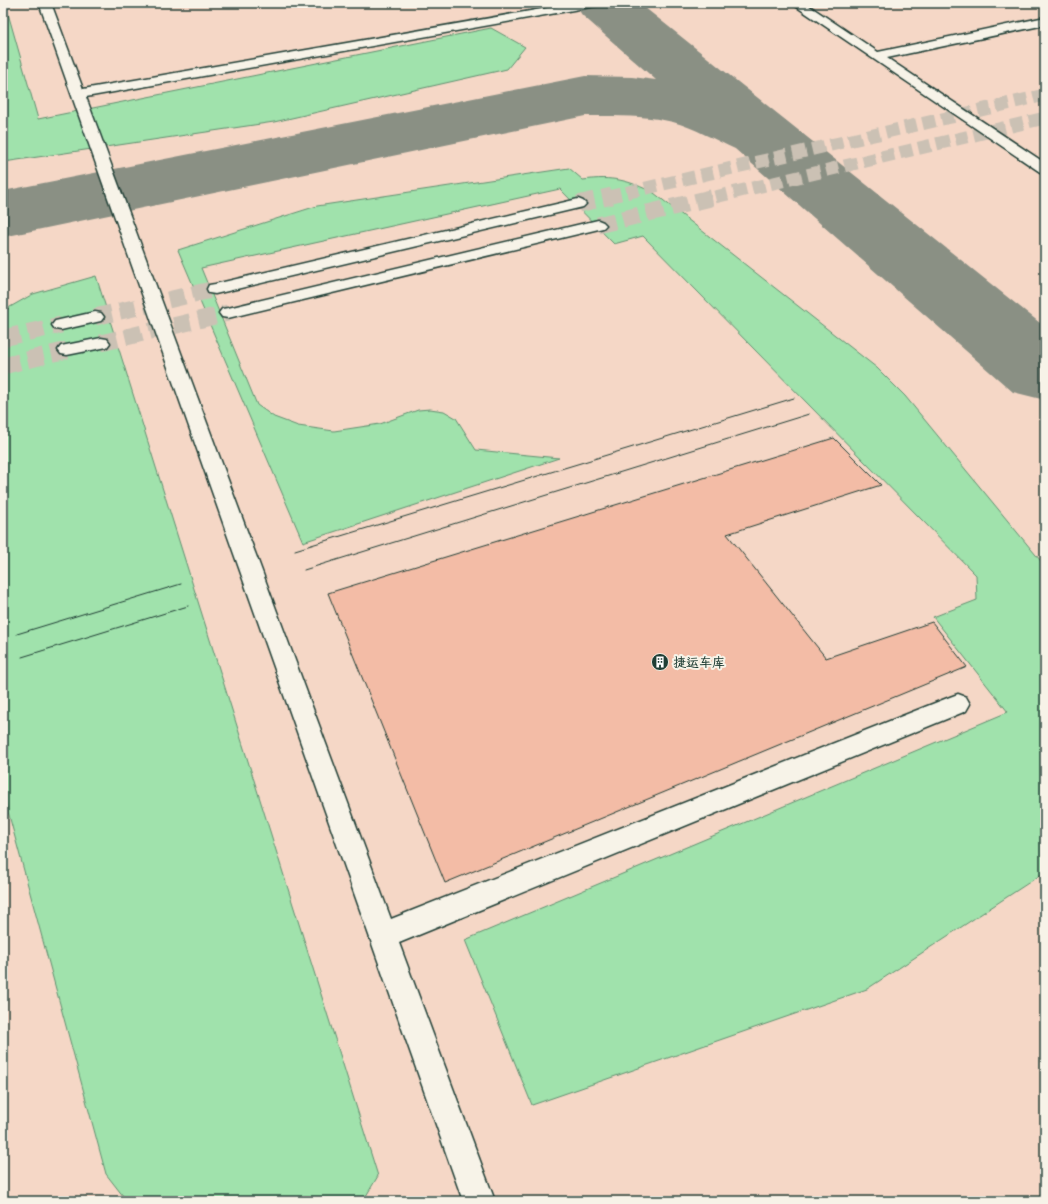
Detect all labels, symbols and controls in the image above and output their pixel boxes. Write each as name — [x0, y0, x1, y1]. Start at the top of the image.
building icon: 捷运车库 — [650, 652, 670, 672]
place label: 捷运车库 — [673, 655, 725, 672]

